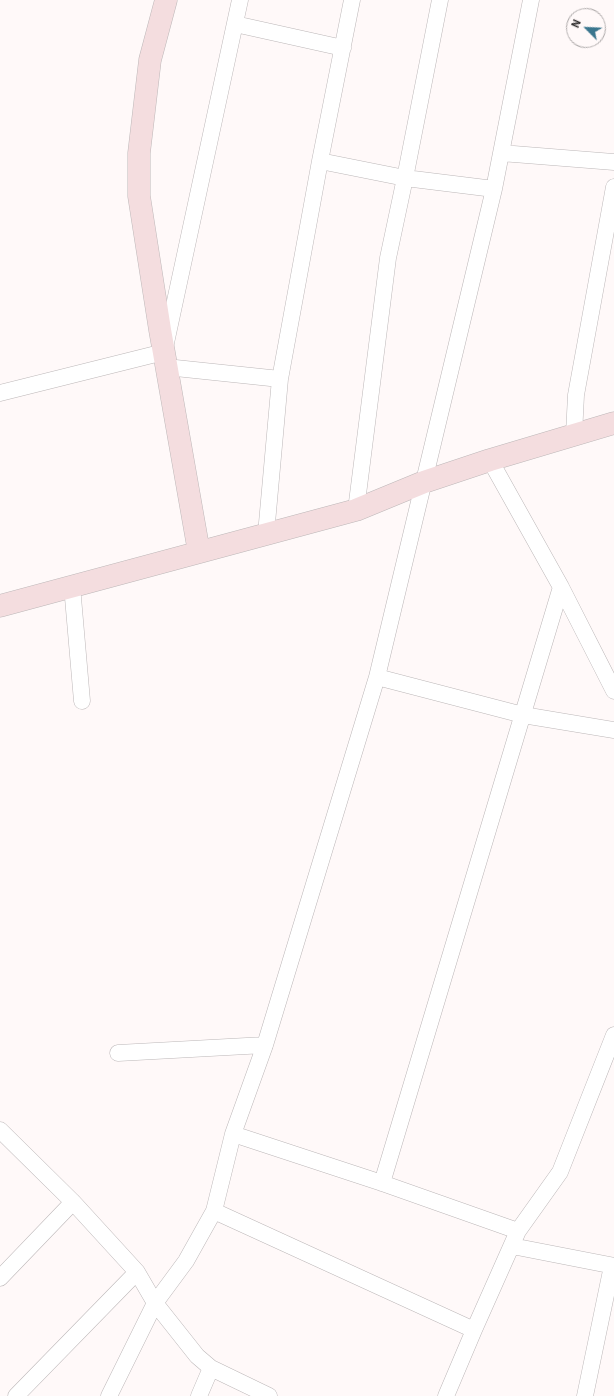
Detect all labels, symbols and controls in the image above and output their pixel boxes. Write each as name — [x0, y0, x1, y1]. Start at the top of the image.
north arrow — [566, 8, 606, 48]
text: N — [568, 17, 584, 30]

